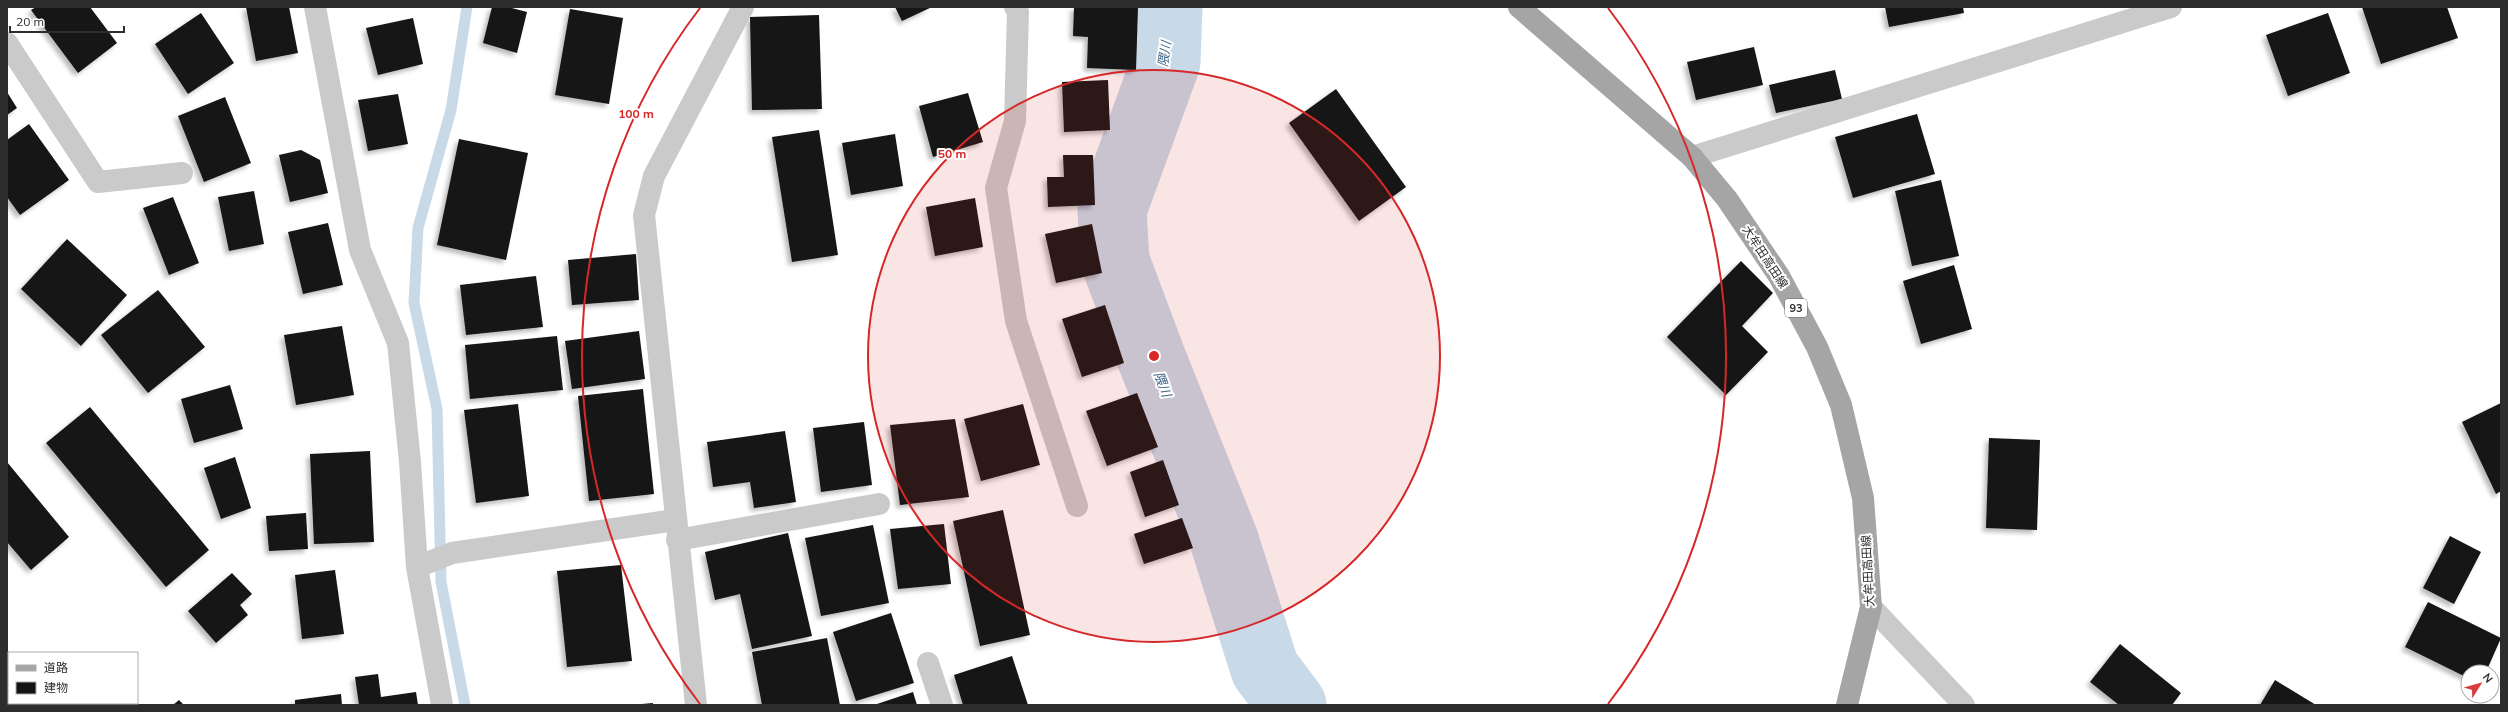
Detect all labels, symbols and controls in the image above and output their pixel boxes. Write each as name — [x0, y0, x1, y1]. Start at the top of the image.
scale bar — [10, 8, 124, 34]
text: 20 m — [16, 14, 44, 29]
water label: 隈川 — [1154, 38, 1174, 68]
text: 100 m — [618, 106, 654, 121]
text: 50 m — [938, 146, 966, 161]
street label: 大牟田高田線 — [1740, 222, 1791, 291]
road number: 93 — [1785, 299, 1807, 317]
centre of rings — [1147, 349, 1161, 363]
water label: 隈川 — [1151, 369, 1176, 401]
street label: 大牟田高田線 — [1858, 535, 1877, 607]
legend — [8, 652, 138, 704]
text: 道路 — [44, 660, 68, 675]
north arrow — [2460, 664, 2500, 704]
text: N — [2480, 670, 2496, 686]
text: 建物 — [44, 680, 68, 695]

